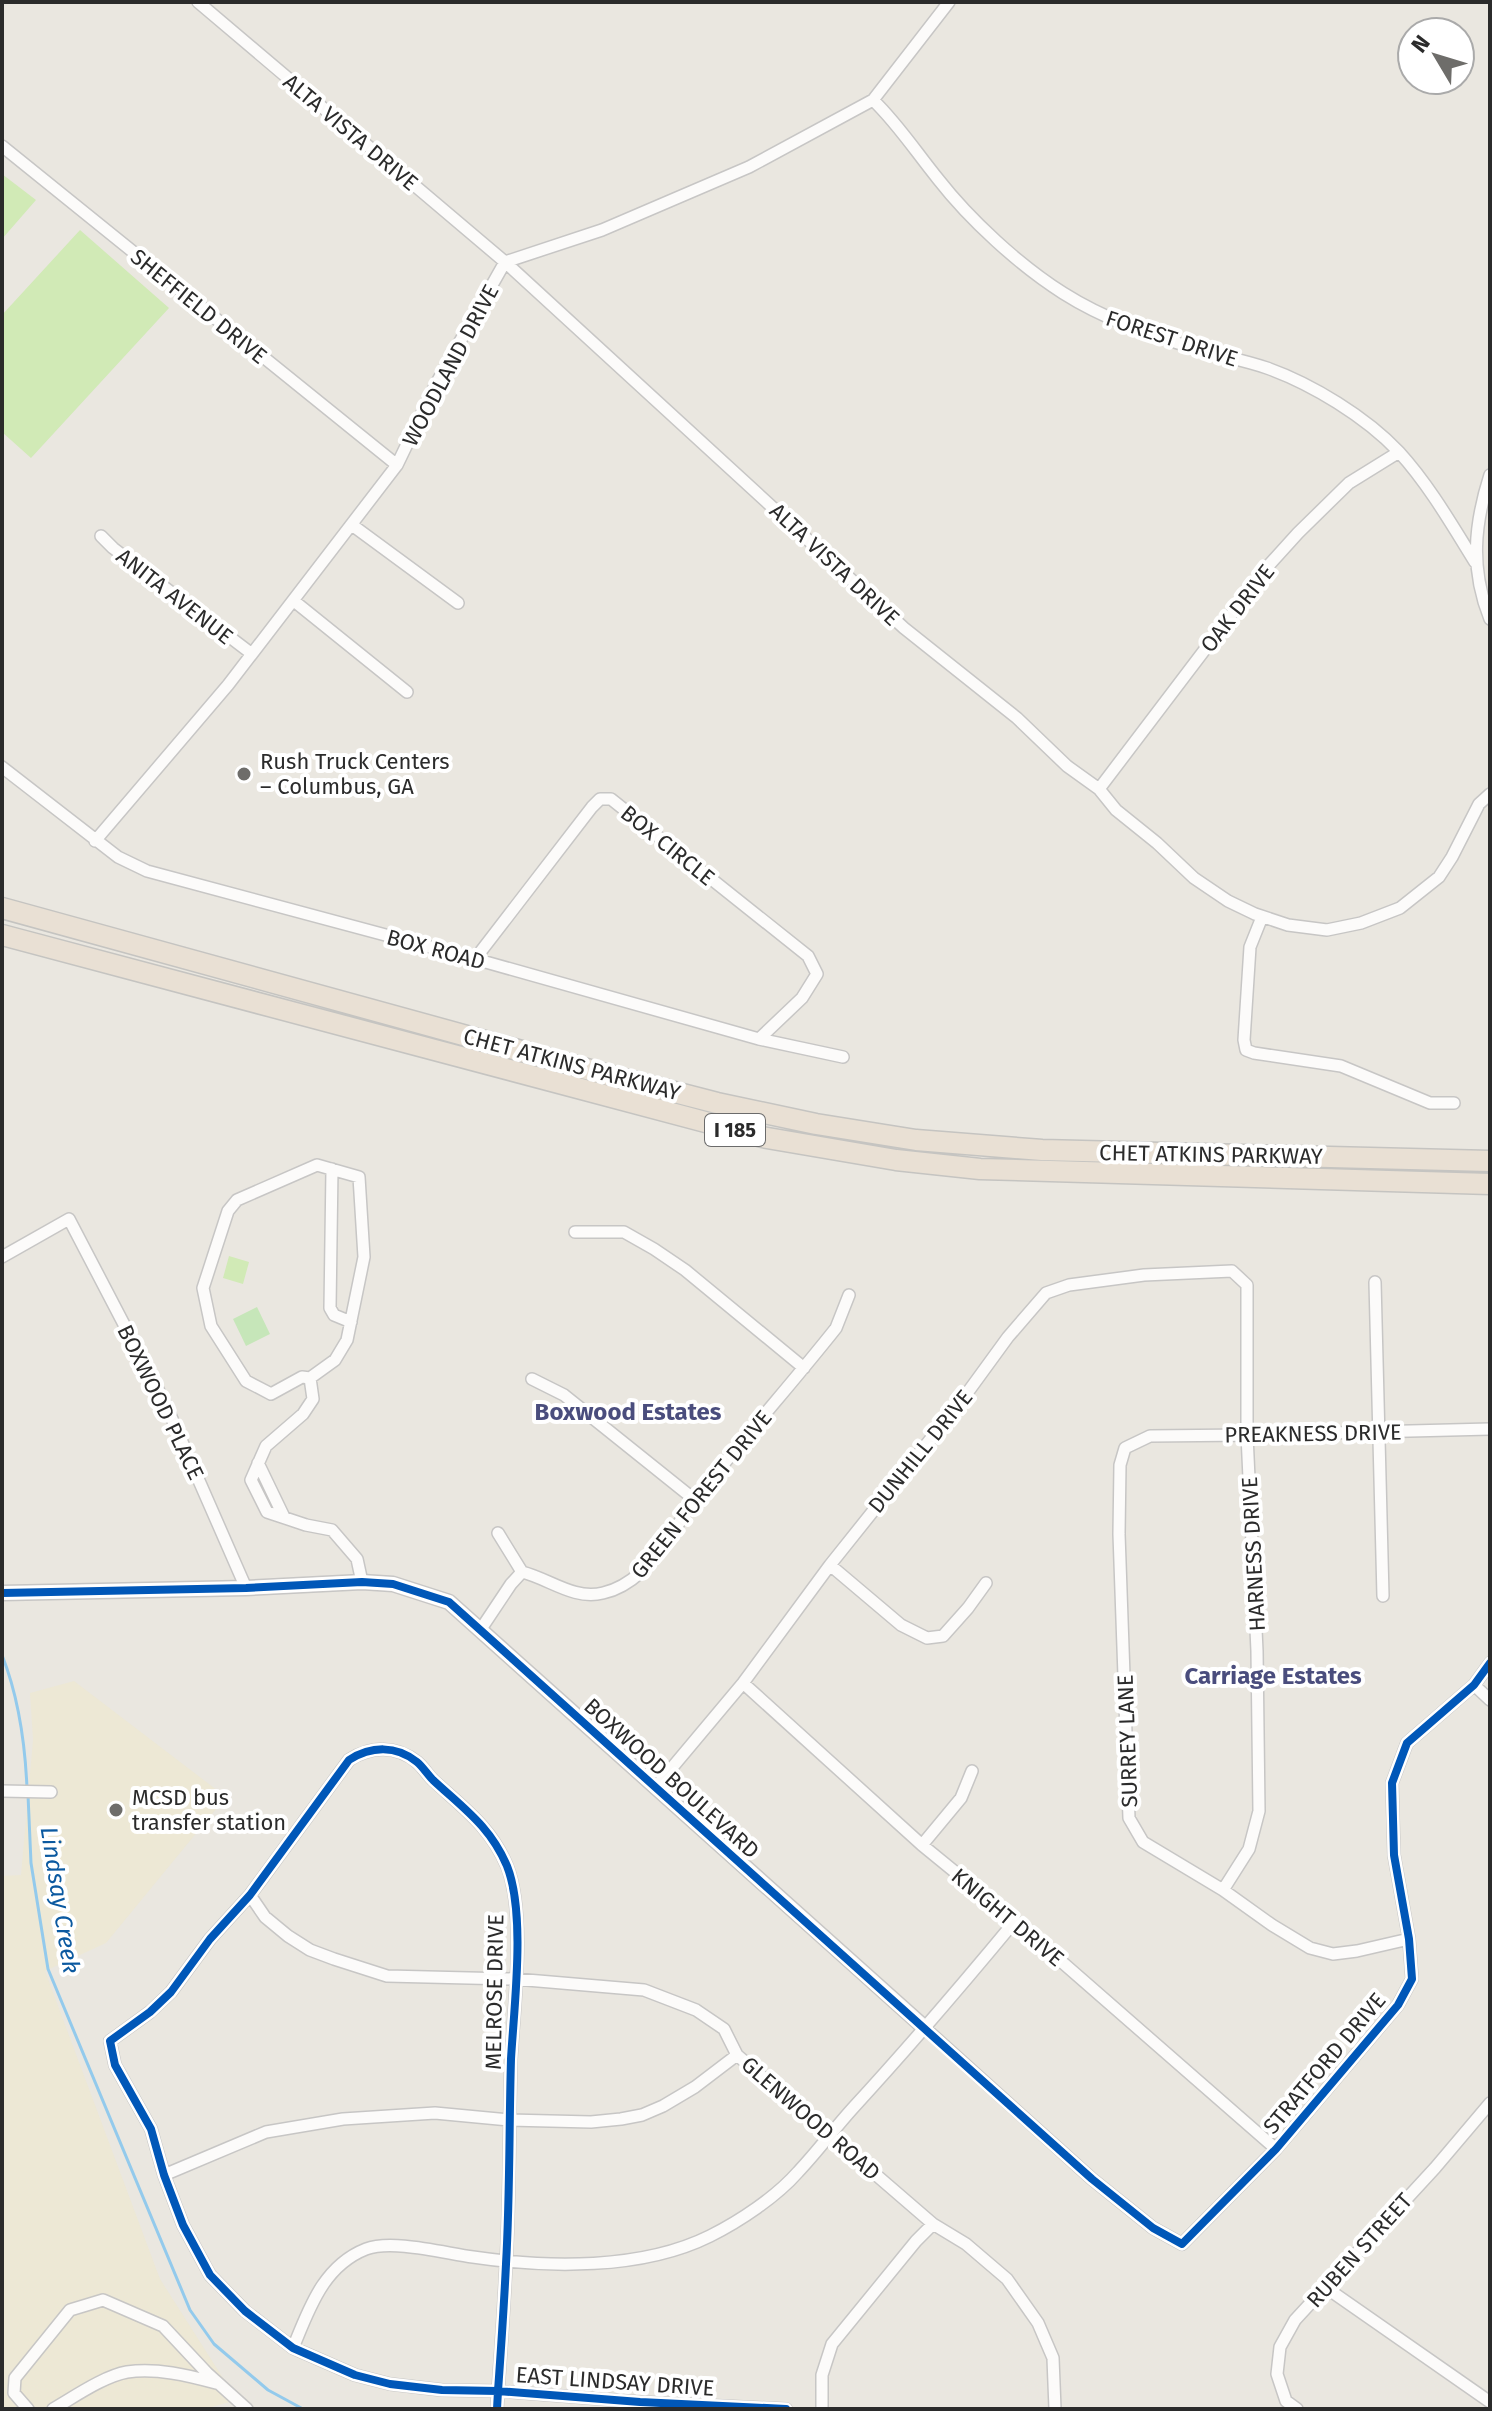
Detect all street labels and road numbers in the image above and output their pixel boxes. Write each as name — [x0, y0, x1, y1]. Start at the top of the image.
street label: ALTA VISTA DRIVE — [278, 68, 423, 197]
street label: SHEFFIELD DRIVE — [125, 243, 272, 370]
street label: WOODLAND DRIVE — [396, 280, 504, 451]
street label: FOREST DRIVE — [1102, 304, 1241, 373]
street label: ALTA VISTA DRIVE — [764, 497, 905, 631]
street label: ANITA AVENUE — [111, 543, 238, 650]
street label: OAK DRIVE — [1195, 559, 1280, 658]
street label: BOX CIRCLE — [615, 799, 720, 891]
street label: BOX ROAD — [384, 923, 488, 976]
street label: CHET ATKINS PARKWAY — [460, 1023, 683, 1106]
road number: I 185 — [705, 1114, 765, 1146]
street label: CHET ATKINS PARKWAY — [1099, 1139, 1323, 1170]
street label: BOXWOOD PLACE — [111, 1320, 210, 1484]
street label: DUNHILL DRIVE — [862, 1384, 978, 1518]
street label: GREEN FOREST DRIVE — [625, 1405, 778, 1584]
street label: PREAKNESS DRIVE — [1224, 1418, 1402, 1449]
street label: HARNESS DRIVE — [1236, 1476, 1271, 1632]
street label: SURREY LANE — [1112, 1674, 1143, 1808]
street label: BOXWOOD BOULEVARD — [578, 1692, 765, 1864]
street label: KNIGHT DRIVE — [946, 1863, 1069, 1972]
street label: MELROSE DRIVE — [480, 1914, 509, 2070]
street label: STRATFORD DRIVE — [1257, 1987, 1391, 2139]
street label: GLENWOOD ROAD — [736, 2051, 886, 2186]
street label: RUBEN STREET — [1301, 2187, 1418, 2313]
street label: EAST LINDSAY DRIVE — [515, 2361, 715, 2402]

